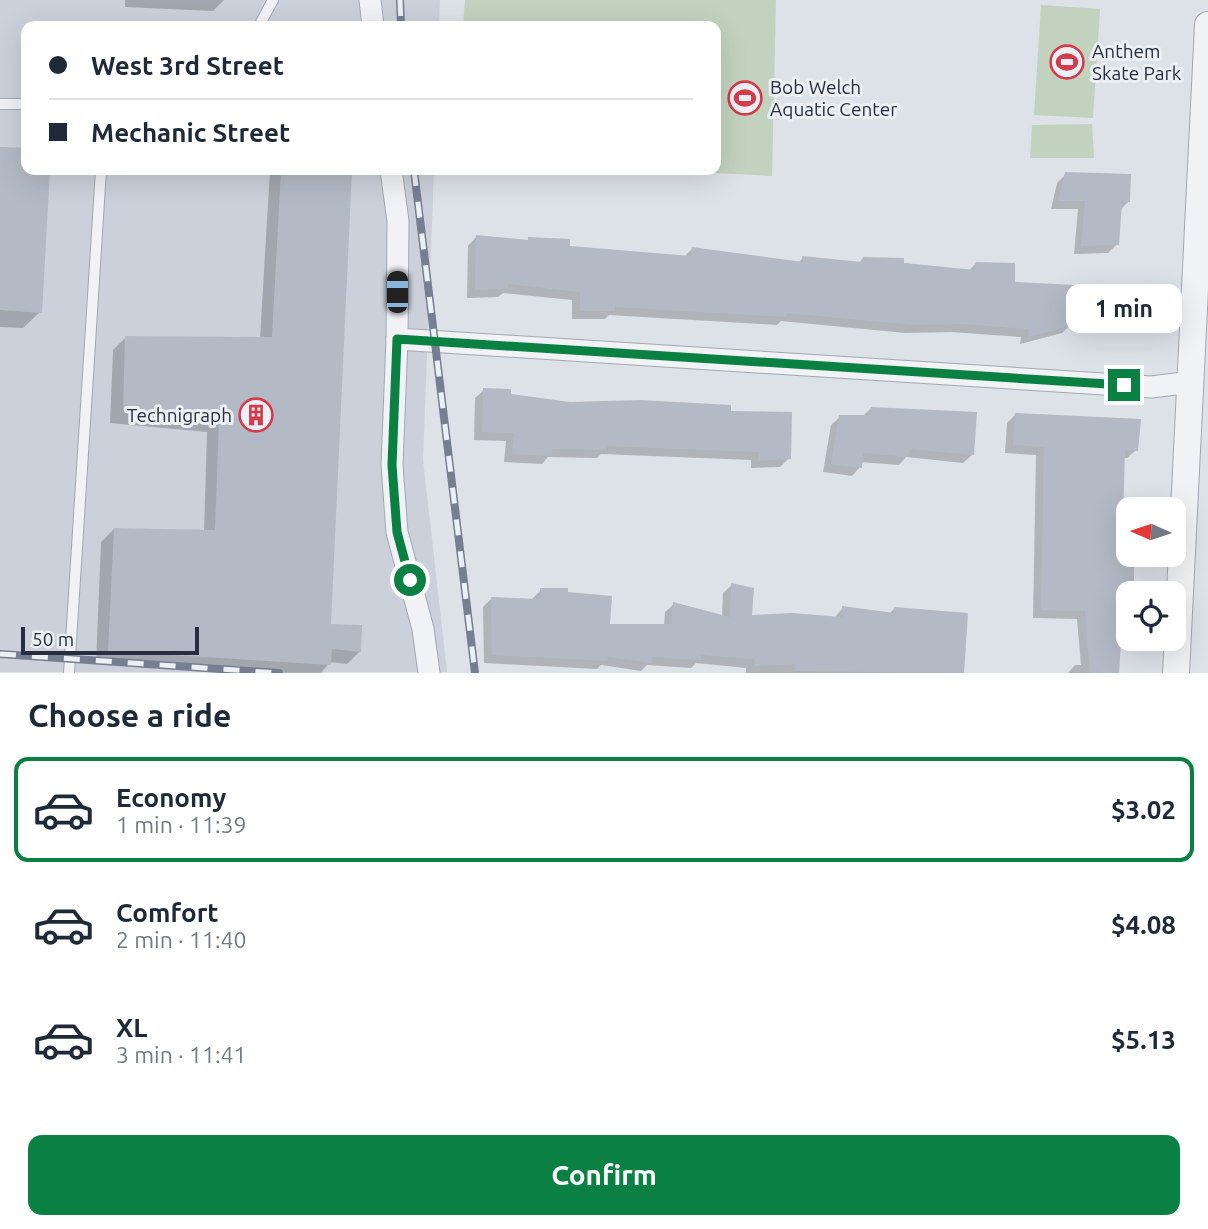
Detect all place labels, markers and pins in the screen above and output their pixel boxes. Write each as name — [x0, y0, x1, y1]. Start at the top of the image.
place label: Anthem Skate Park — [1092, 40, 1182, 84]
sports icon: Anthem Skate Park — [1048, 43, 1086, 81]
place label: Bob Welch Aquatic Center — [770, 76, 897, 120]
sports icon: Bob Welch Aquatic Center — [726, 79, 764, 117]
building icon: Technigraph — [237, 396, 275, 434]
place label: Technigraph — [127, 404, 232, 426]

